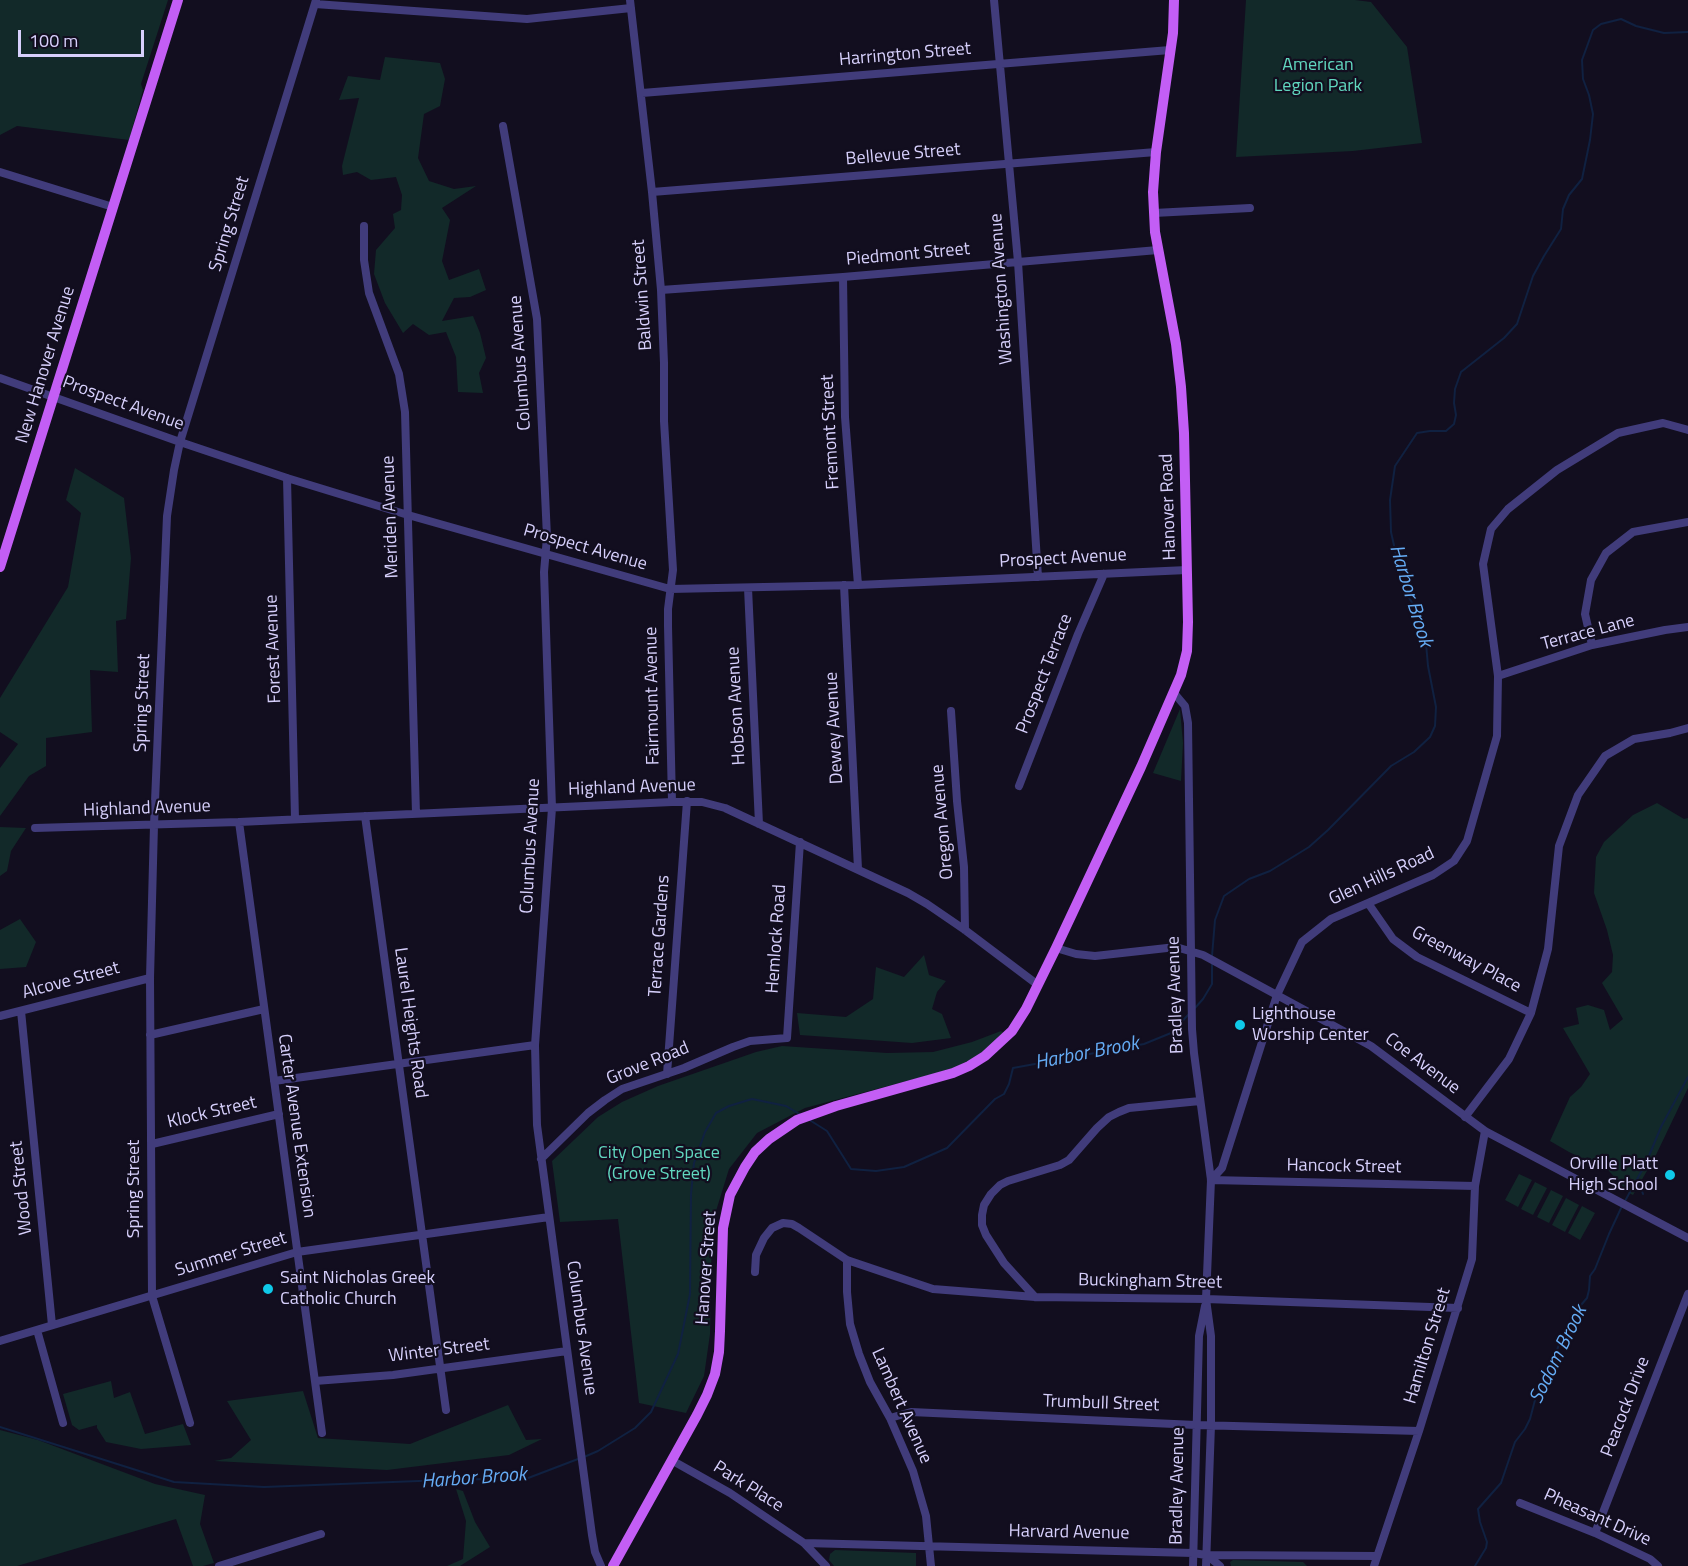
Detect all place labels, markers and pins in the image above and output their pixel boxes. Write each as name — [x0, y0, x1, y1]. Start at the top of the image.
place label: Lighthouse Worship Center — [1252, 1004, 1369, 1046]
marker: Lighthouse Worship Center — [1233, 1018, 1247, 1032]
place label: Orville Platt High School — [1569, 1154, 1658, 1196]
marker: Orville Platt High School — [1663, 1168, 1677, 1182]
place label: Saint Nicholas Greek Catholic Church — [280, 1268, 435, 1310]
marker: Saint Nicholas Greek Catholic Church — [261, 1282, 275, 1296]

